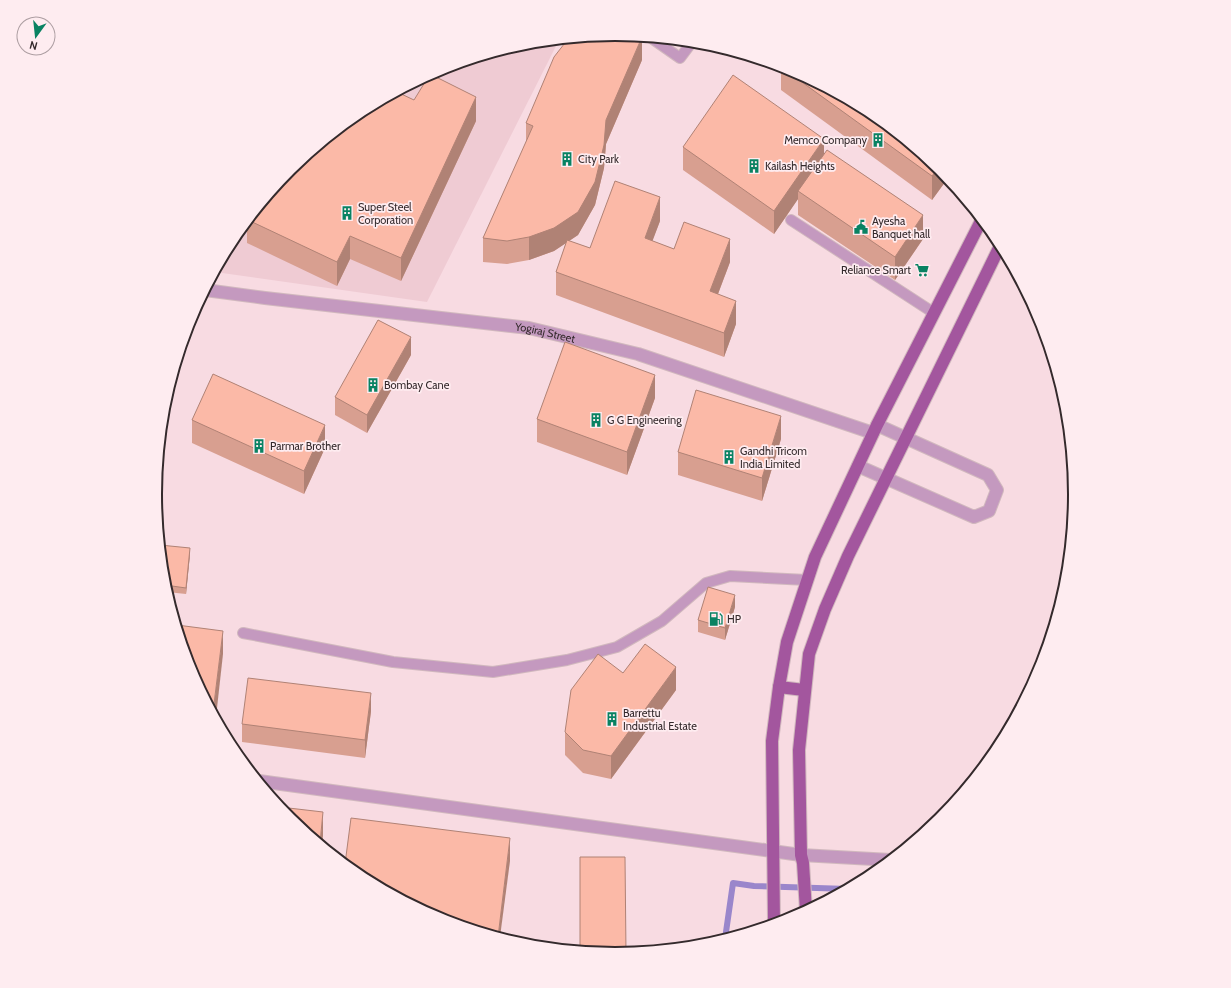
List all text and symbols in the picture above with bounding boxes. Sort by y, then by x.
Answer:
north arrow [16,16,56,56]
text: N [28,38,39,53]
building icon: Memco Company [870,132,886,148]
place label: Memco Company [784,133,867,147]
building icon: City Park [559,151,575,167]
place label: City Park [578,152,619,166]
building icon: Kailash Heights [746,158,762,174]
place label: Kailash Heights [765,159,835,173]
place label: Super Steel Corporation [358,200,413,227]
building icon: Super Steel Corporation [339,205,355,221]
place label: Ayesha Banquet hall [872,214,931,241]
public building icon: Ayesha Banquet hall [853,219,869,235]
supermarket icon: Reliance Smart [914,262,930,278]
place label: Reliance Smart [841,263,911,277]
street label: Yogiraj Street [513,319,577,346]
building icon: Bombay Cane [365,377,381,393]
place label: Bombay Cane [384,378,450,392]
building icon: G G Engineering [588,412,604,428]
place label: G G Engineering [607,413,682,427]
building icon: Parmar Brother [251,438,267,454]
place label: Parmar Brother [270,439,341,453]
place label: Gandhi Tricom India Limited [740,444,807,471]
building icon: Gandhi Tricom India Limited [721,449,737,465]
fuel station icon: HP [708,611,724,627]
place label: HP [727,612,742,626]
place label: Barrettu Industrial Estate [623,706,697,733]
building icon: Barrettu Industrial Estate [604,711,620,727]

